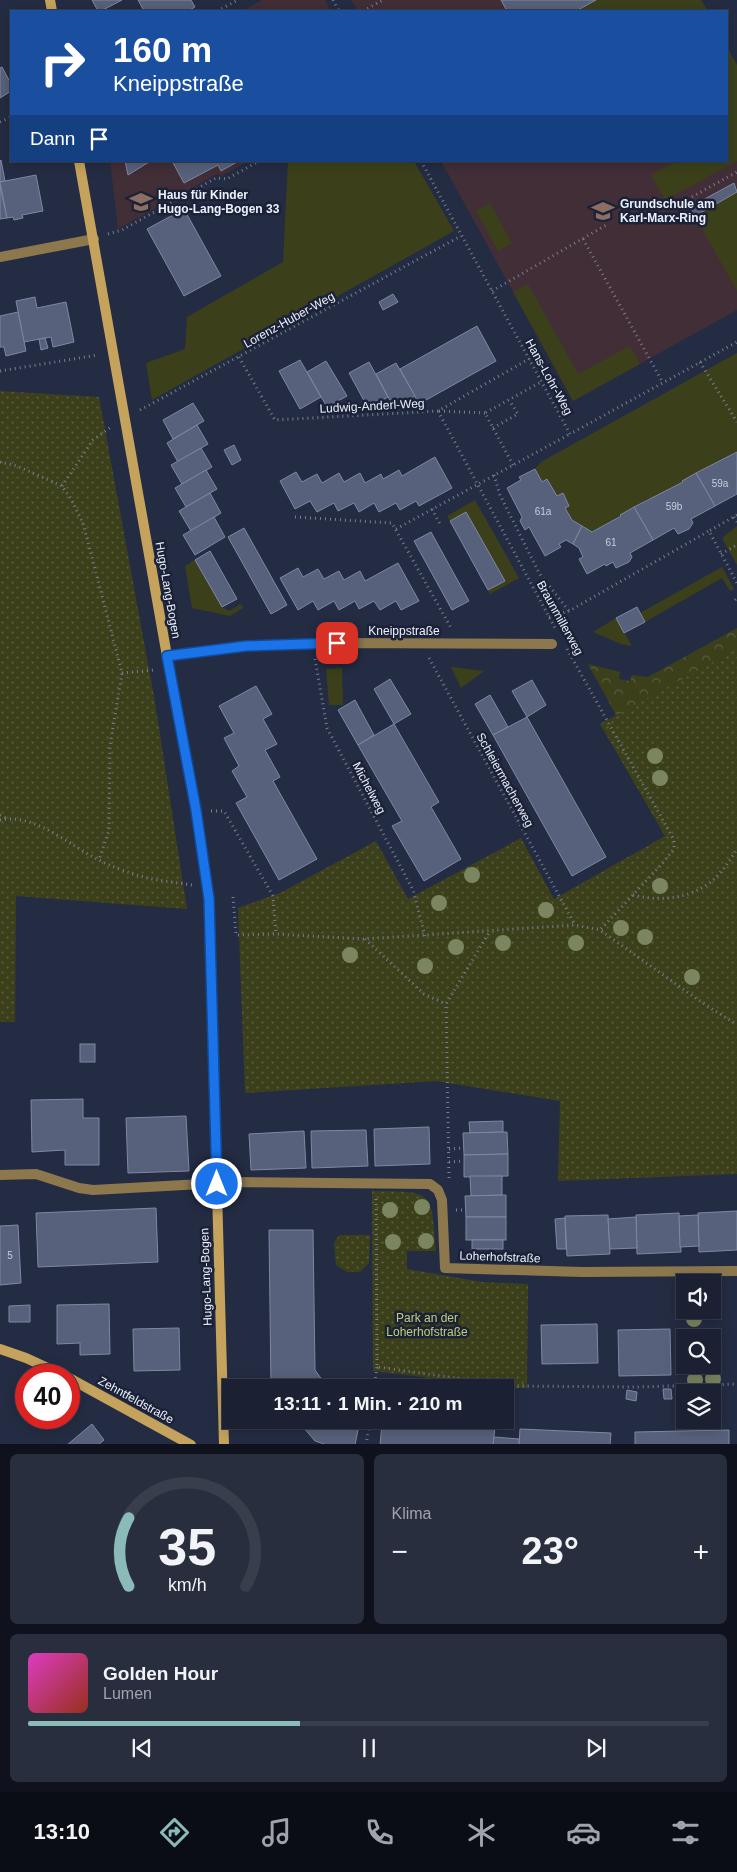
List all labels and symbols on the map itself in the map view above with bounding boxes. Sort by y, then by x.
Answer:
place label: Haus für Kinder Hugo-Lang-Bogen 33 [158,188,280,216]
school or university icon: Haus für Kinder Hugo-Lang-Bogen 33 [128,189,154,215]
place label: Grundschule am Karl-Marx-Ring [620,197,715,225]
school or university icon: Grundschule am Karl-Marx-Ring [590,198,616,224]
street label: Lorenz-Huber-Weg [241,289,337,351]
street label: Hans-Lohr-Weg [522,337,576,417]
street label: Ludwig-Anderl-Weg [319,396,425,416]
house number: 59a [712,478,729,489]
house number: 59b [666,501,683,512]
house number: 61a [535,506,552,517]
house number: 61 [605,537,617,548]
street label: Hugo-Lang-Bogen [153,540,183,640]
street label: Braunmillerweg [534,578,586,658]
pin [316,622,358,664]
street label: Kneippstraße [368,624,440,638]
street label: Schleiermacherweg [473,731,537,829]
street label: Michelweg [350,760,388,816]
position arrow [190,1157,242,1209]
street label: Hugo-Lang-Bogen [197,1228,215,1326]
street label: Loherhofstraße [459,1249,541,1265]
house number: 5 [7,1250,13,1261]
park label: Park an der Loherhofstraße [386,1311,468,1339]
speed limit sign: 40 [15,1364,80,1429]
street label: Zehntfeldstraße [96,1374,176,1427]

